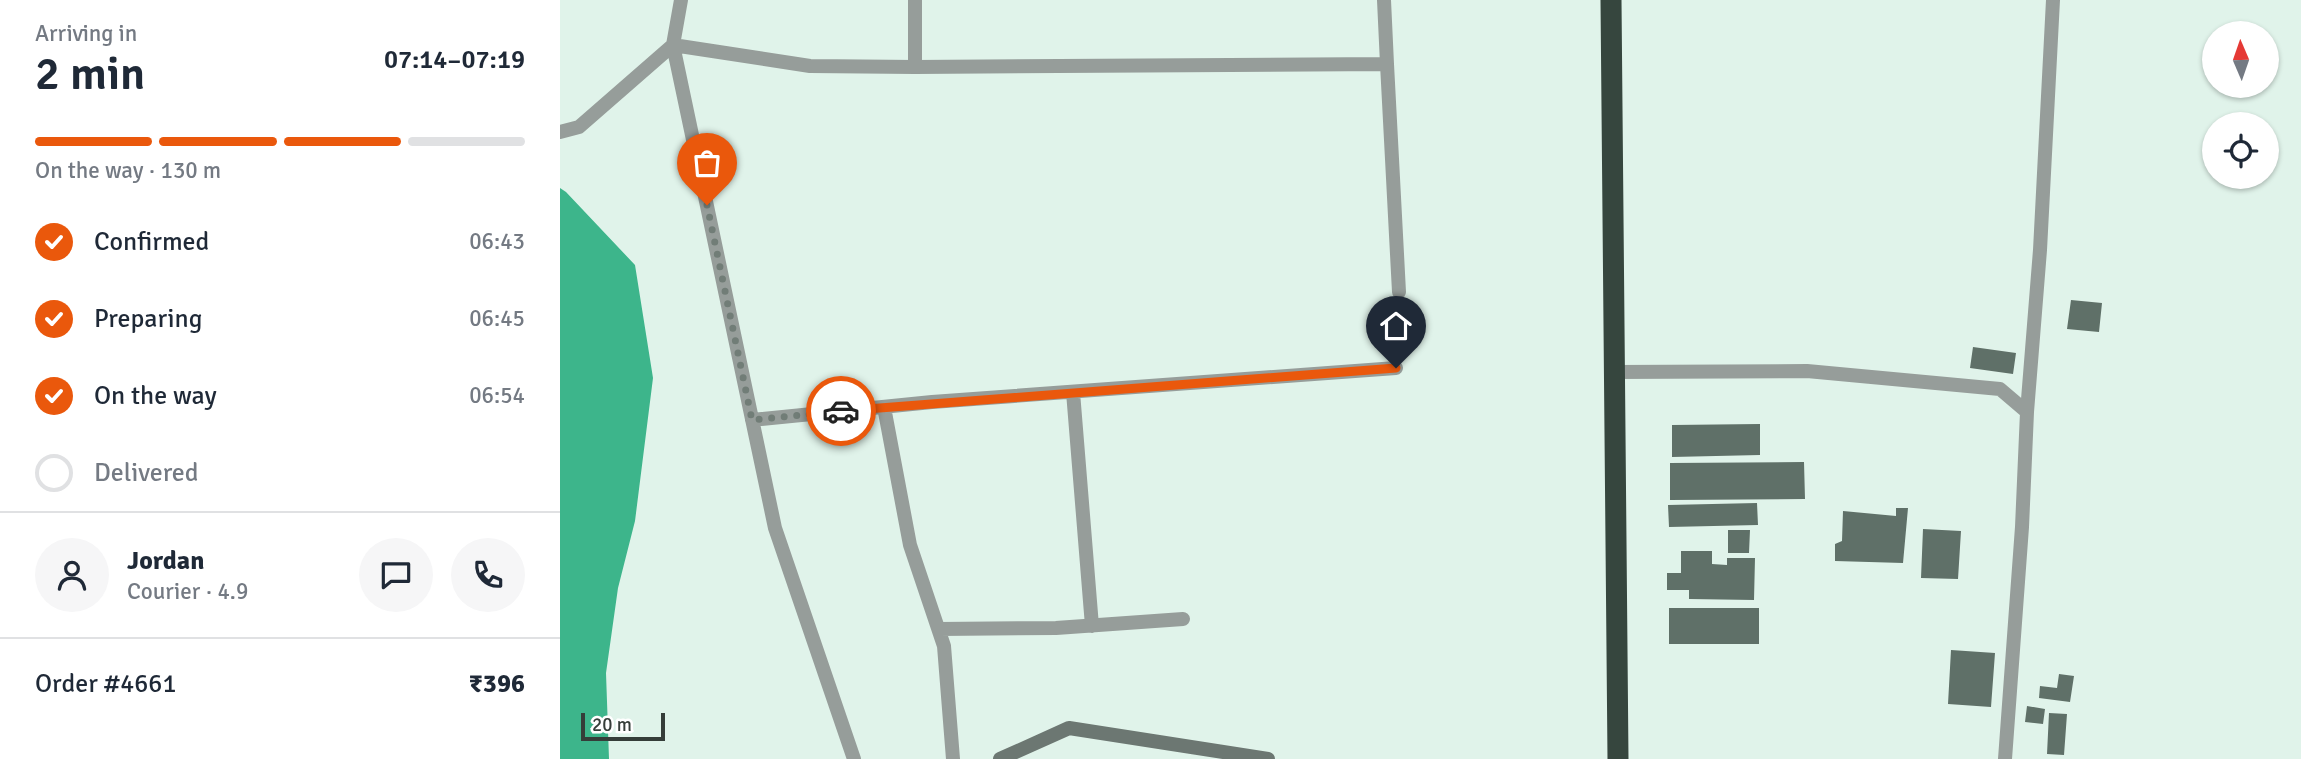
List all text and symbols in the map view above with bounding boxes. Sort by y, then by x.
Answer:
text: Arriving in [35,19,137,48]
north arrow [2202,21,2278,98]
map controls [2202,21,2279,189]
text: 07:14–07:19 [384,44,525,76]
text: 2 min [35,46,145,102]
button: locate [2202,112,2279,189]
pin [677,133,737,205]
icon: bag [688,144,726,182]
text: On the way · 130 m [35,156,221,185]
icon: check [35,223,73,261]
text: Confirmed [94,226,209,258]
text: 06:43 [469,227,525,256]
pin [1366,296,1426,368]
icon: check [35,300,73,338]
text: Preparing [94,303,202,335]
text: 06:45 [469,304,525,333]
icon: home [1377,307,1415,345]
courier [806,376,876,446]
icon: check [35,377,73,415]
text: On the way [94,380,217,412]
text: 06:54 [469,381,525,410]
icon: car [822,392,860,430]
text: Delivered [94,457,199,489]
button: person [35,538,109,612]
button: chat [359,538,433,612]
button: phone [451,538,525,612]
text: Jordan [127,545,204,577]
text: Courier · 4.9 [127,577,248,606]
text: Order #4661 [35,668,176,700]
text: ₹396 [469,668,525,700]
scale bar [581,710,665,742]
text: 20 m [592,713,632,737]

